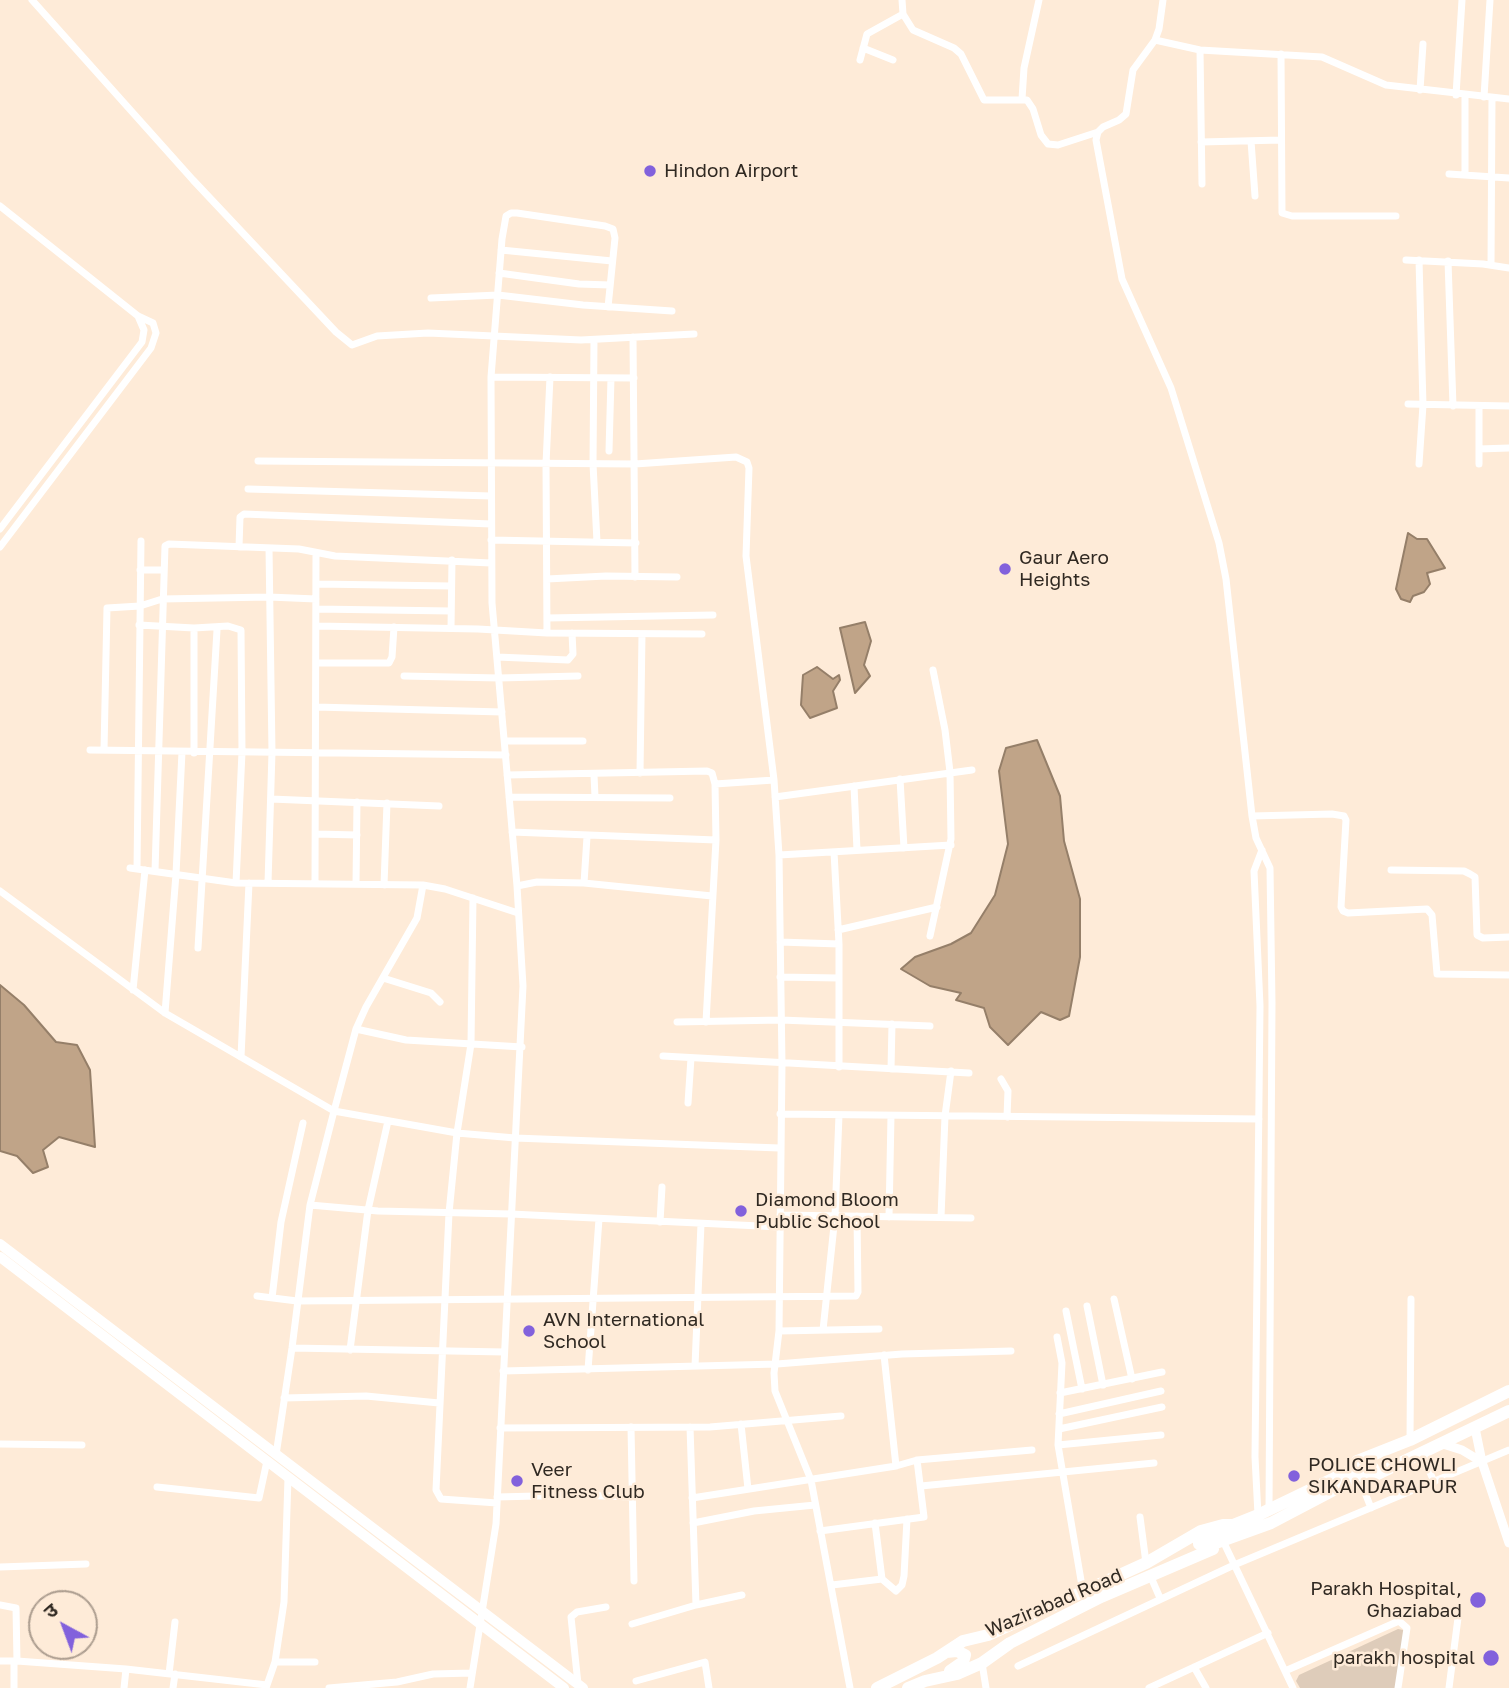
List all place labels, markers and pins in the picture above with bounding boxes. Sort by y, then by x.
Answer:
place label: Hindon Airport [664,160,798,182]
marker: Hindon Airport [642,163,658,179]
place label: Gaur Aero Heights [1019,547,1109,591]
marker: Gaur Aero Heights [997,561,1013,577]
place label: Diamond Bloom Public School [755,1189,899,1233]
marker: Diamond Bloom Public School [733,1203,749,1219]
place label: AVN International School [543,1309,704,1353]
marker: AVN International School [521,1323,537,1339]
place label: POLICE CHOWLI SIKANDARAPUR [1308,1454,1457,1498]
place label: Veer Fitness Club [531,1459,645,1503]
marker: POLICE CHOWLI SIKANDARAPUR [1286,1468,1302,1484]
marker: Veer Fitness Club [509,1473,525,1489]
place label: Parakh Hospital, Ghaziabad [1310,1578,1462,1622]
marker: Parakh Hospital, Ghaziabad [1468,1590,1488,1610]
place label: parakh hospital [1333,1647,1475,1669]
marker: parakh hospital [1481,1648,1501,1668]

